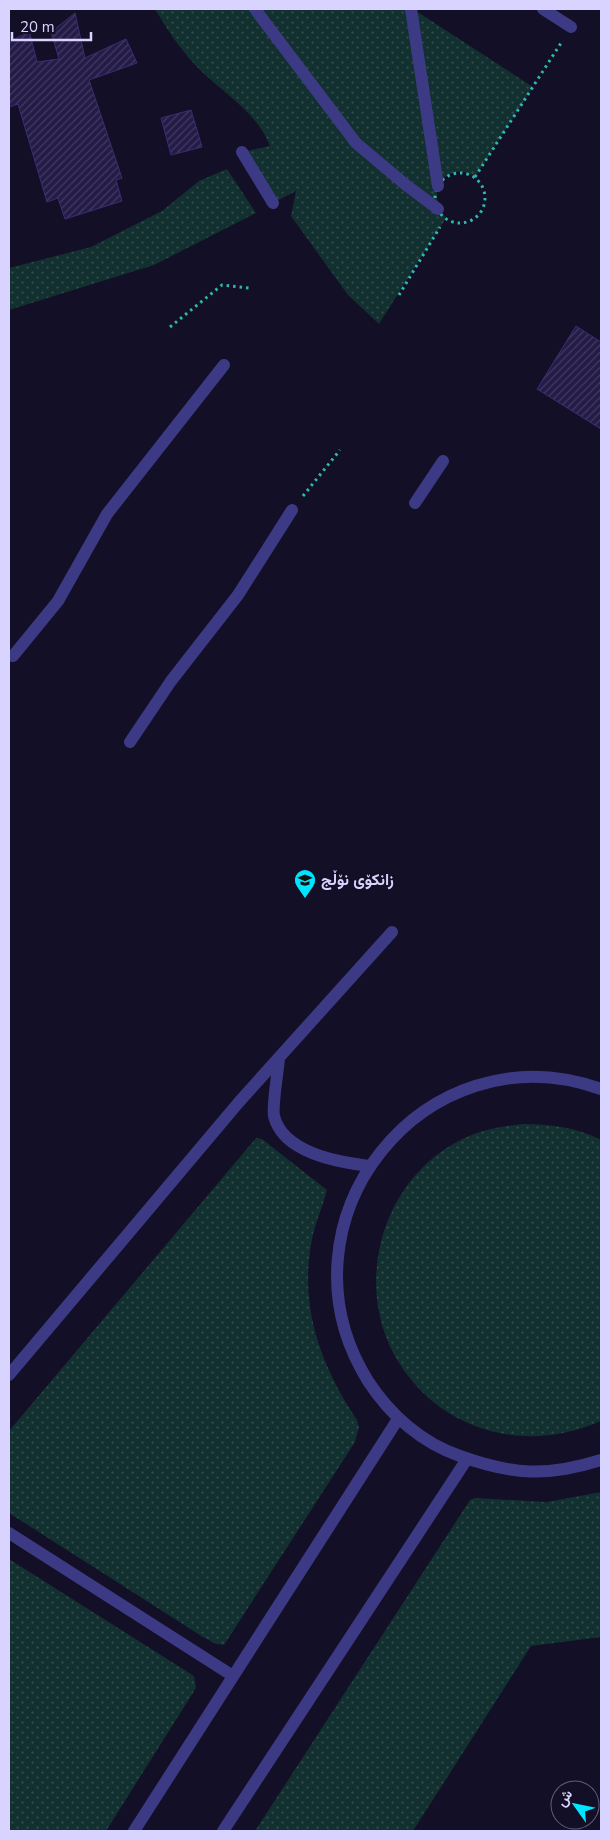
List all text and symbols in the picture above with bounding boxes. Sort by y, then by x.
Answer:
scale bar [12,10,91,42]
text: 20 m [20,17,55,37]
school or university icon: زانکۆی نۆڵج [293,868,317,899]
place label: زانکۆی نۆڵج [321,869,394,891]
north arrow [550,1780,600,1830]
text: ش [552,1786,577,1810]

